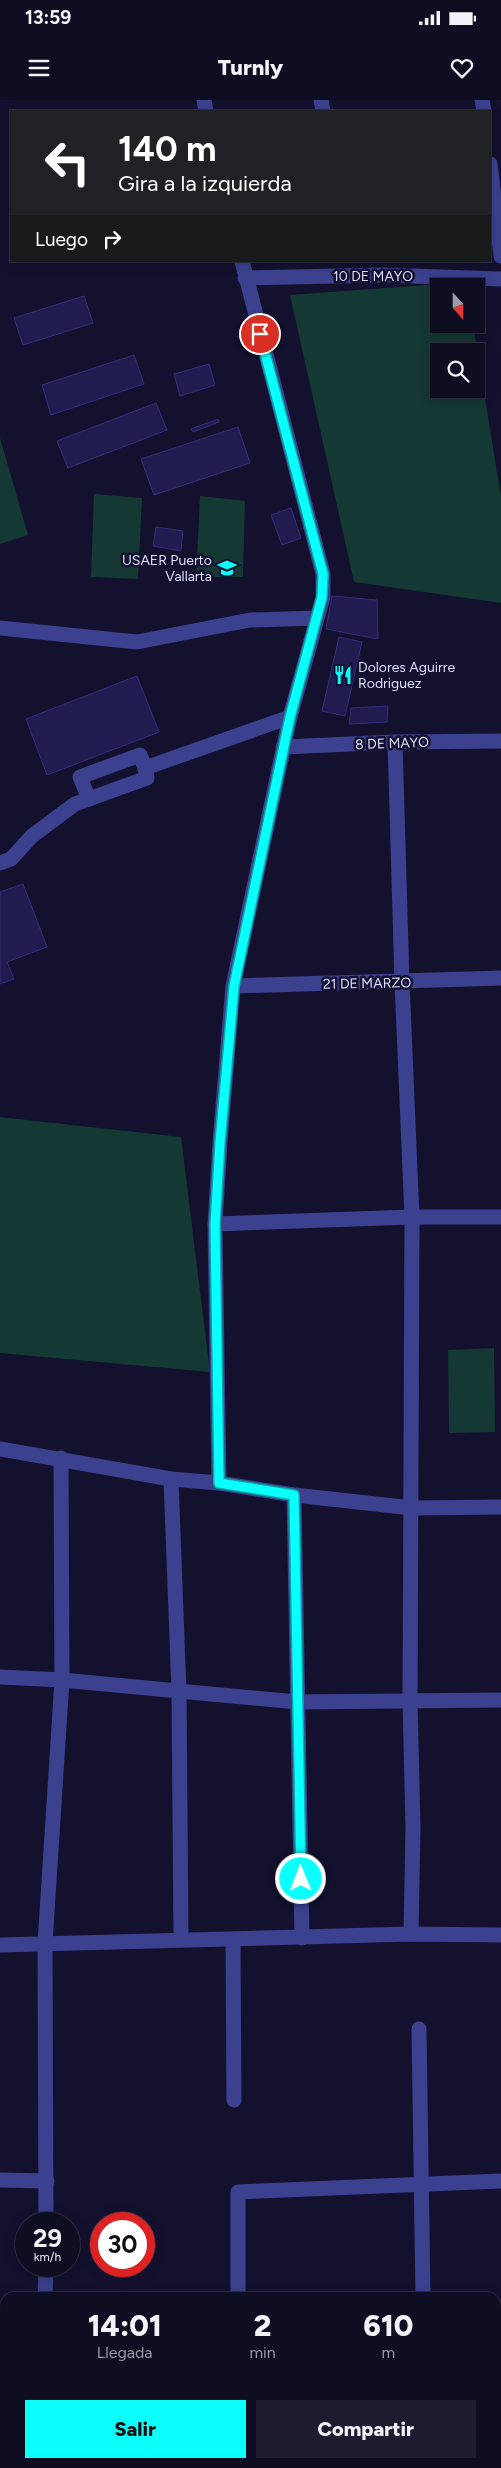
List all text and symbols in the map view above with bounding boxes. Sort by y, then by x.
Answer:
text: 13:59 [25,6,71,29]
icon: menu [25,54,53,82]
text: Turnly [218,54,283,81]
icon: heart [448,54,476,82]
text: 140 m [118,128,216,170]
icon: left [35,130,100,195]
text: Gira a la izquierda [118,170,292,197]
icon: right [98,225,126,253]
text: Luego [35,228,88,251]
street label: 10 DE MAYO [333,268,413,285]
north arrow [430,278,485,332]
map controls [430,278,485,398]
pin [239,313,281,355]
icon: arrive [246,320,274,348]
button: search [430,343,485,398]
place label: USAER Puerto Vallarta [122,552,212,585]
school or university icon: USAER Puerto Vallarta [216,557,238,579]
place label: Dolores Aguirre Rodriguez [358,659,455,692]
restaurant icon: Dolores Aguirre Rodriguez [332,664,354,686]
street label: 8 DE MAYO [355,734,429,753]
street label: 21 DE MARZO [323,974,411,993]
position arrow [274,1852,326,1904]
speed limit sign: 30 [90,2212,155,2277]
text: 29 [33,2223,62,2253]
text: km/h [34,2250,61,2264]
text: 14:01 [88,2307,162,2344]
text: 2 [254,2307,271,2344]
text: 610 [363,2307,413,2344]
text: Llegada [97,2343,153,2362]
text: min [249,2343,276,2362]
text: m [381,2343,395,2362]
button: Salir [25,2400,246,2458]
button: Compartir [256,2400,476,2458]

